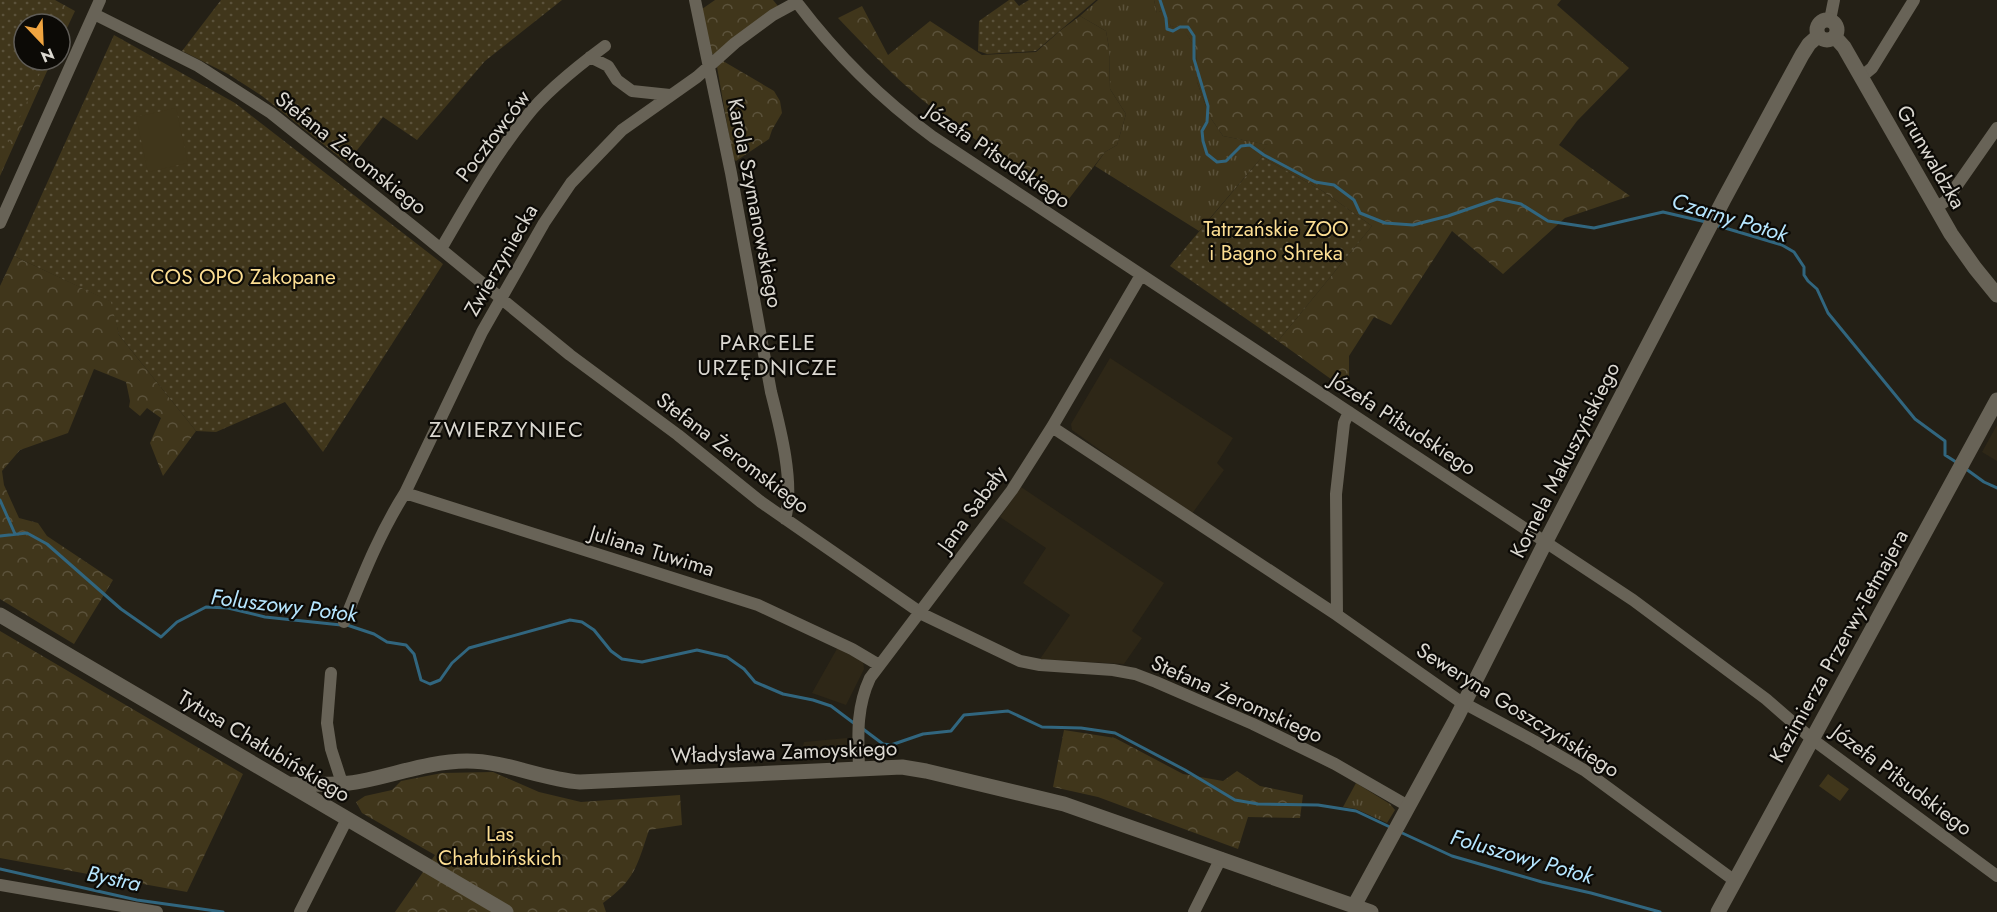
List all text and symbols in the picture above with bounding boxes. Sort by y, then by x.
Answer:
north arrow [12,12,72,72]
text: N [37,42,58,68]
street label: Pocztowców [449,83,538,188]
street label: Stefana Żeromskiego [269,84,433,222]
street label: Józefa Piłsudskiego [917,95,1077,216]
street label: Karola Szymanowskiego [720,96,790,310]
street label: Grunwaldzka [1889,99,1973,215]
water label: Czarny Potok [1668,184,1794,250]
street label: Zwierzyniecka [457,199,545,321]
park label: Tatrzańskie ZOO i Bagno Shreka [1203,214,1349,268]
park label: COS OPO Zakopane [150,262,336,292]
district label: PARCELE URZĘDNICZE [697,326,839,383]
street label: Kornela Makuszyńskiego [1503,357,1627,563]
street label: Józefa Piłsudskiego [1321,364,1482,483]
street label: Stefana Żeromskiego [650,385,816,521]
district label: ZWIERZYNIEC [429,413,585,445]
street label: Jana Sabały [929,459,1014,561]
street label: Juliana Tuwima [583,517,718,584]
street label: Kazimierza Przerwy-Tetmajera [1762,524,1916,768]
water label: Foluszowy Potok [209,580,361,630]
street label: Seweryna Goszczyńskiego [1411,635,1625,785]
street label: Stefana Żeromskiego [1146,648,1328,750]
street label: Tytusa Chałubińskiego [172,683,356,809]
street label: Józefa Piłsudskiego [1823,715,1979,843]
street label: Władysława Zamoyskiego [670,733,898,771]
park label: Las Chałubińskich [438,819,562,873]
water label: Foluszowy Potok [1447,820,1599,892]
water label: Bystra [84,857,144,899]

